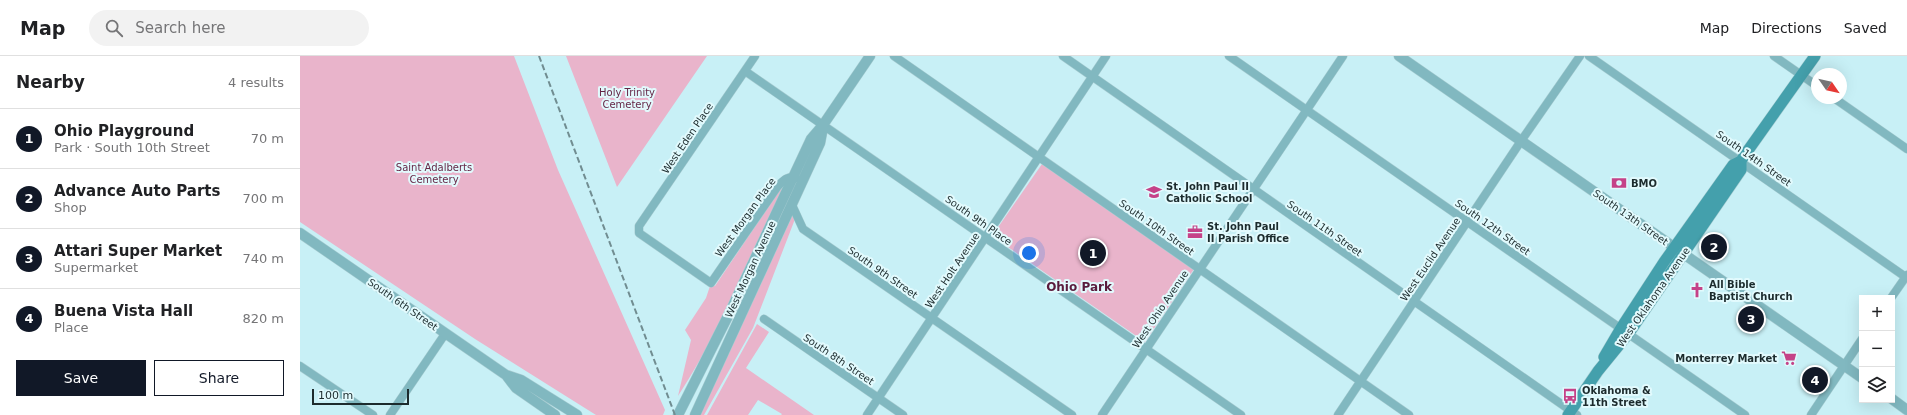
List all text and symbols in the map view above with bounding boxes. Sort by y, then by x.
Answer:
search box [89,10,369,46]
text: Map [20,17,65,39]
icon: search [103,17,125,39]
text: Search here [135,19,225,37]
text: Map [1700,20,1729,36]
text: Directions [1751,20,1822,36]
text: Saved [1844,20,1887,36]
north arrow [1811,68,1847,104]
text: Nearby [16,72,85,92]
text: 4 results [228,75,284,90]
park label: Holy Trinity Cemetery [599,87,655,110]
street label: West Eden Place [660,101,715,176]
text: Ohio Playground [54,122,194,140]
street label: South 14th Street [1714,128,1793,188]
text: 1 [24,131,34,146]
text: 70 m [251,131,284,146]
text: Park · South 10th Street [54,140,210,155]
park label: Saint Adalberts Cemetery [396,162,472,185]
bank icon: BMO [1610,174,1628,192]
street label: West Morgan Place [713,176,778,259]
place label: BMO [1631,178,1657,189]
place label: St. John Paul II Catholic School [1166,181,1253,204]
text: Advance Auto Parts [54,182,220,200]
school or university icon: St. John Paul II Catholic School [1145,183,1163,201]
street label: South 13th Street [1591,187,1670,247]
text: 2 [24,191,34,206]
text: 700 m [242,191,284,206]
street label: South 9th Place [943,193,1014,247]
street label: South 10th Street [1117,197,1196,257]
street label: South 12th Street [1453,197,1532,257]
street label: South 11th Street [1285,198,1364,258]
text: Shop [54,200,87,215]
street label: West Euclid Avenue [1398,216,1462,303]
street label: West Morgan Avenue [723,219,778,319]
place label: St. John Paul II Parish Office [1207,221,1289,244]
office icon: St. John Paul II Parish Office [1186,223,1204,241]
street label: West Holt Avenue [923,231,982,310]
pin: 2 [1701,232,1727,262]
pin: 1 [1080,238,1106,268]
text: Attari Super Market [54,242,222,260]
your location [1019,243,1039,263]
street label: South 9th Street [846,244,920,301]
street label: West Oklahoma Avenue [1615,245,1692,349]
text: 3 [24,251,34,266]
text: 740 m [242,251,284,266]
text: Supermarket [54,260,138,275]
street label: West Ohio Avenue [1130,268,1190,350]
street label: South 6th Street [366,276,440,333]
place label: All Bible Baptist Church [1709,279,1793,302]
district label: Ohio Park [1046,280,1113,294]
church icon: All Bible Baptist Church [1688,281,1706,299]
map controls [1859,295,1895,403]
button: + [1859,295,1895,331]
text: Buena Vista Hall [54,302,193,320]
pin: 3 [1738,304,1764,334]
text: 4 [24,311,34,326]
text: 820 m [242,311,284,326]
text: Place [54,320,89,335]
button: − [1859,331,1895,367]
street label: South 8th Street [801,332,876,387]
supermarket icon: Monterrey Market [1780,349,1798,367]
place label: Monterrey Market [1675,353,1777,364]
button: Save [16,360,146,396]
button: Share [154,360,284,396]
pin: 4 [1802,365,1828,395]
button: layers [1859,367,1895,403]
place label: Oklahoma & 11th Street [1582,385,1651,408]
scale bar [312,387,409,406]
bus stop icon: Oklahoma & 11th Street [1561,387,1579,405]
text: 100 m [318,389,353,402]

